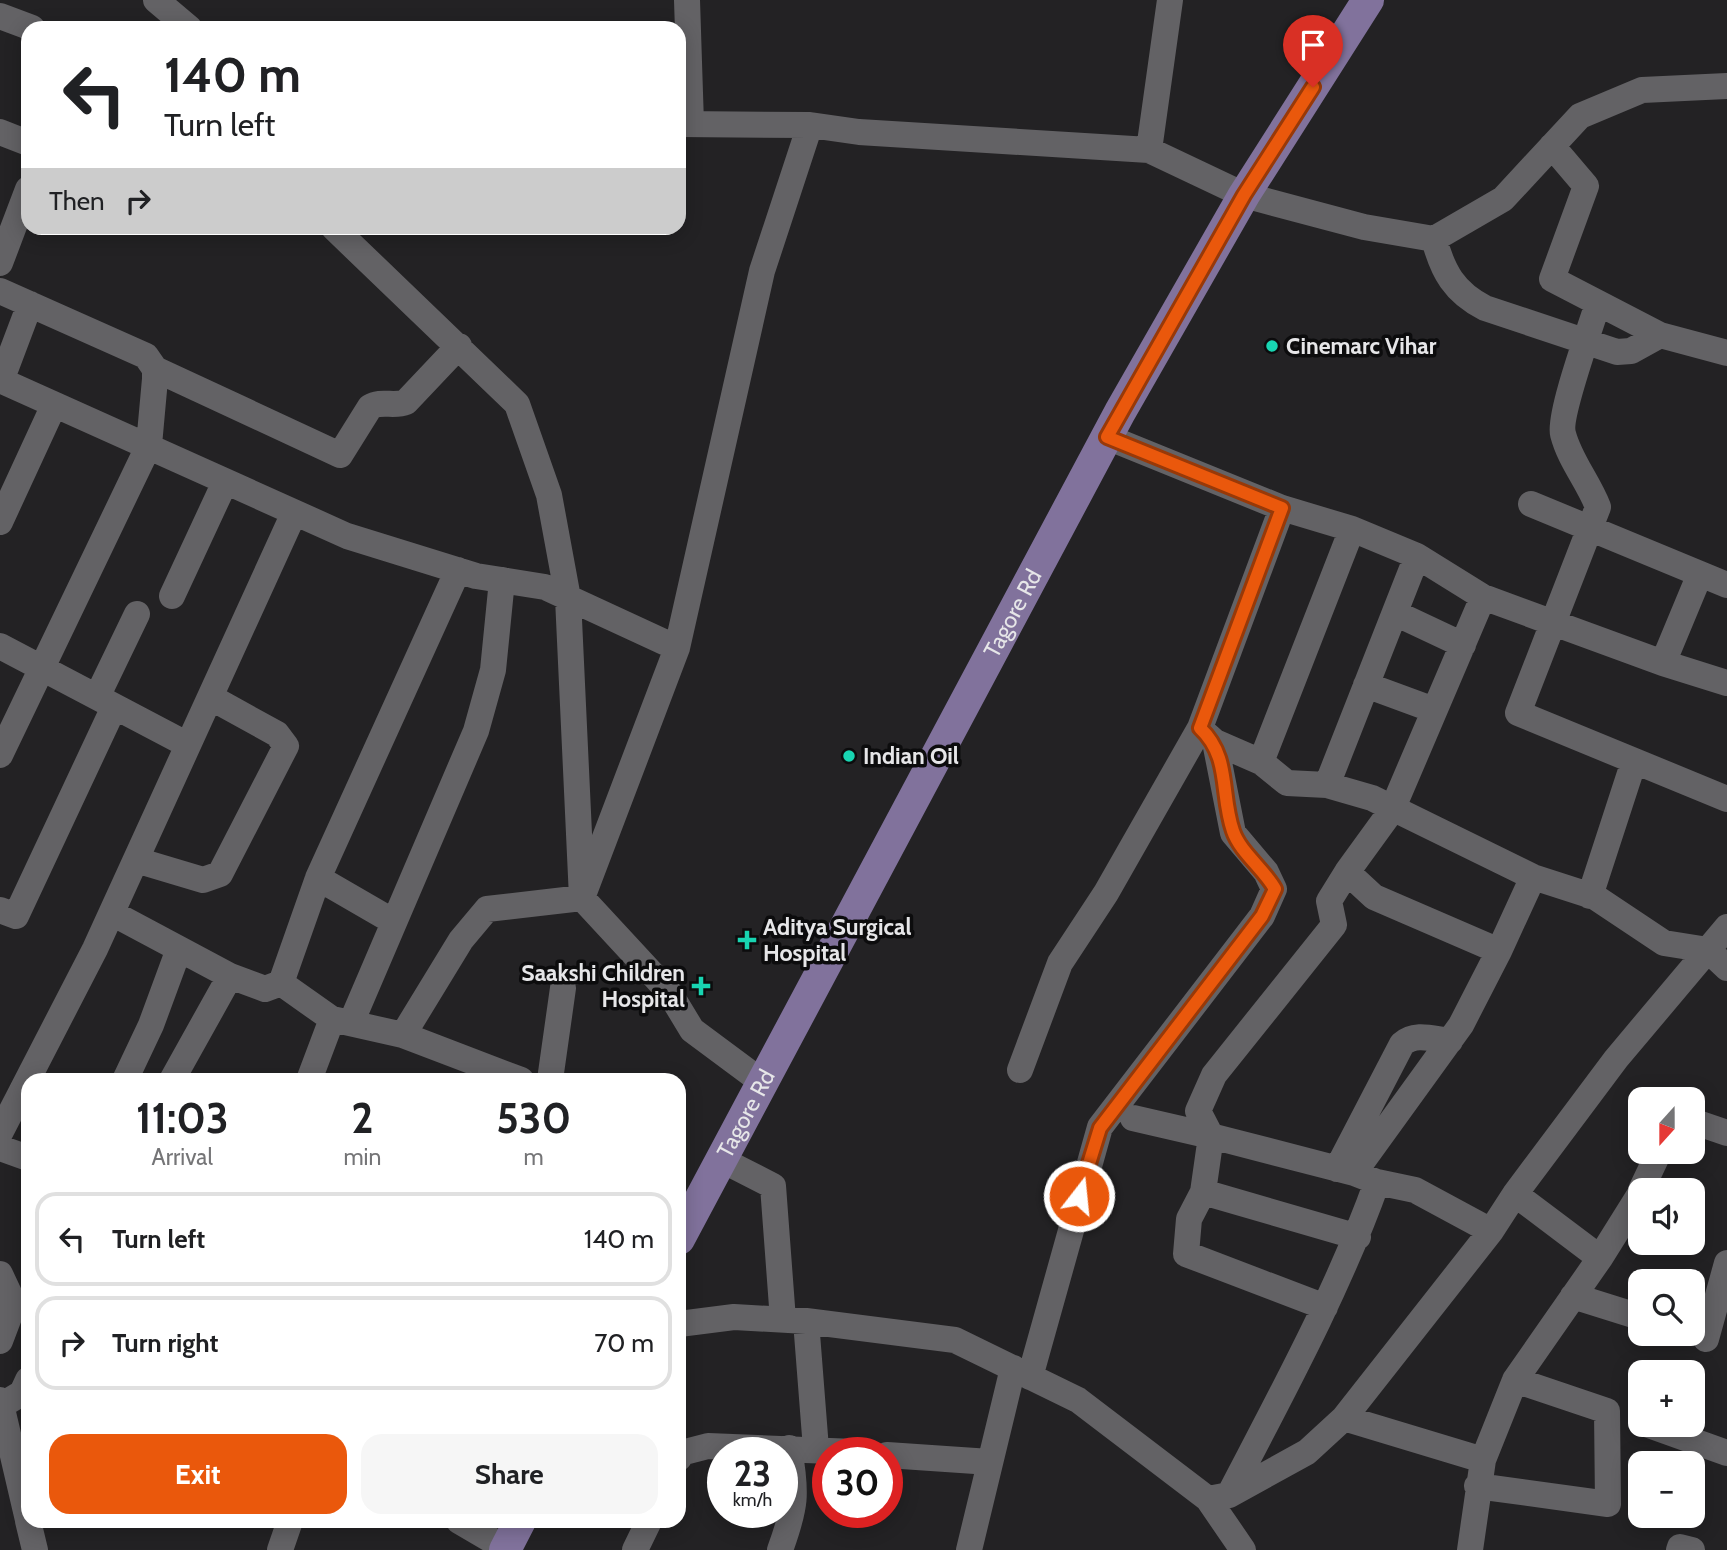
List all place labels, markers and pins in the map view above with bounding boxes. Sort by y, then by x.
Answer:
pin [1283,15,1343,87]
place label: Cinemarc Vihar [1286,332,1437,360]
marker: Cinemarc Vihar [1264,338,1280,354]
place label: Indian Oil [863,742,959,770]
marker: Indian Oil [841,748,857,764]
place label: Aditya Surgical Hospital [763,913,911,967]
marker: Aditya Surgical Hospital [737,930,757,950]
place label: Saakshi Children Hospital [521,959,685,1013]
marker: Saakshi Children Hospital [691,976,711,996]

